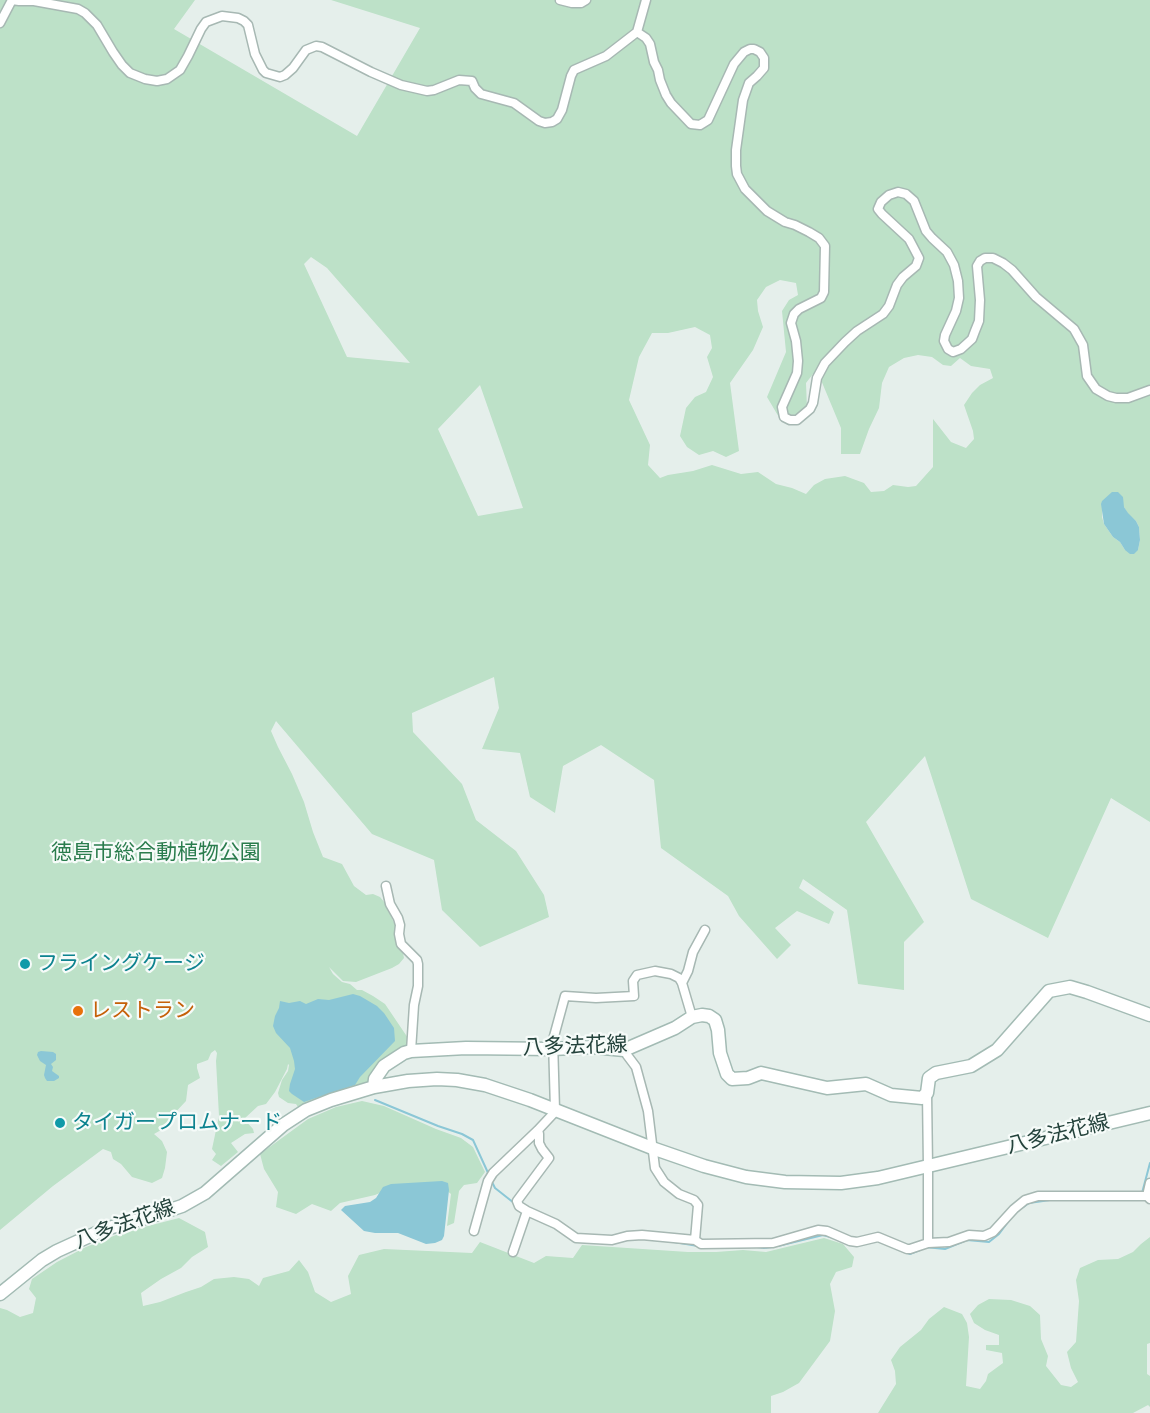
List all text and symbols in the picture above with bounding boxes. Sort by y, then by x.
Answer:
park label: 徳島市総合動植物公園 [51,840,261,866]
place label: フライングケージ [37,951,205,977]
marker: フライングケージ [18,957,32,971]
place label: レストラン [90,998,195,1024]
marker: レストラン [71,1004,85,1018]
street label: 八多法花線 [522,1033,628,1061]
place label: タイガープロムナード [72,1110,282,1136]
street label: 八多法花線 [1004,1110,1112,1160]
marker: タイガープロムナード [53,1116,67,1130]
street label: 八多法花線 [71,1195,179,1255]

